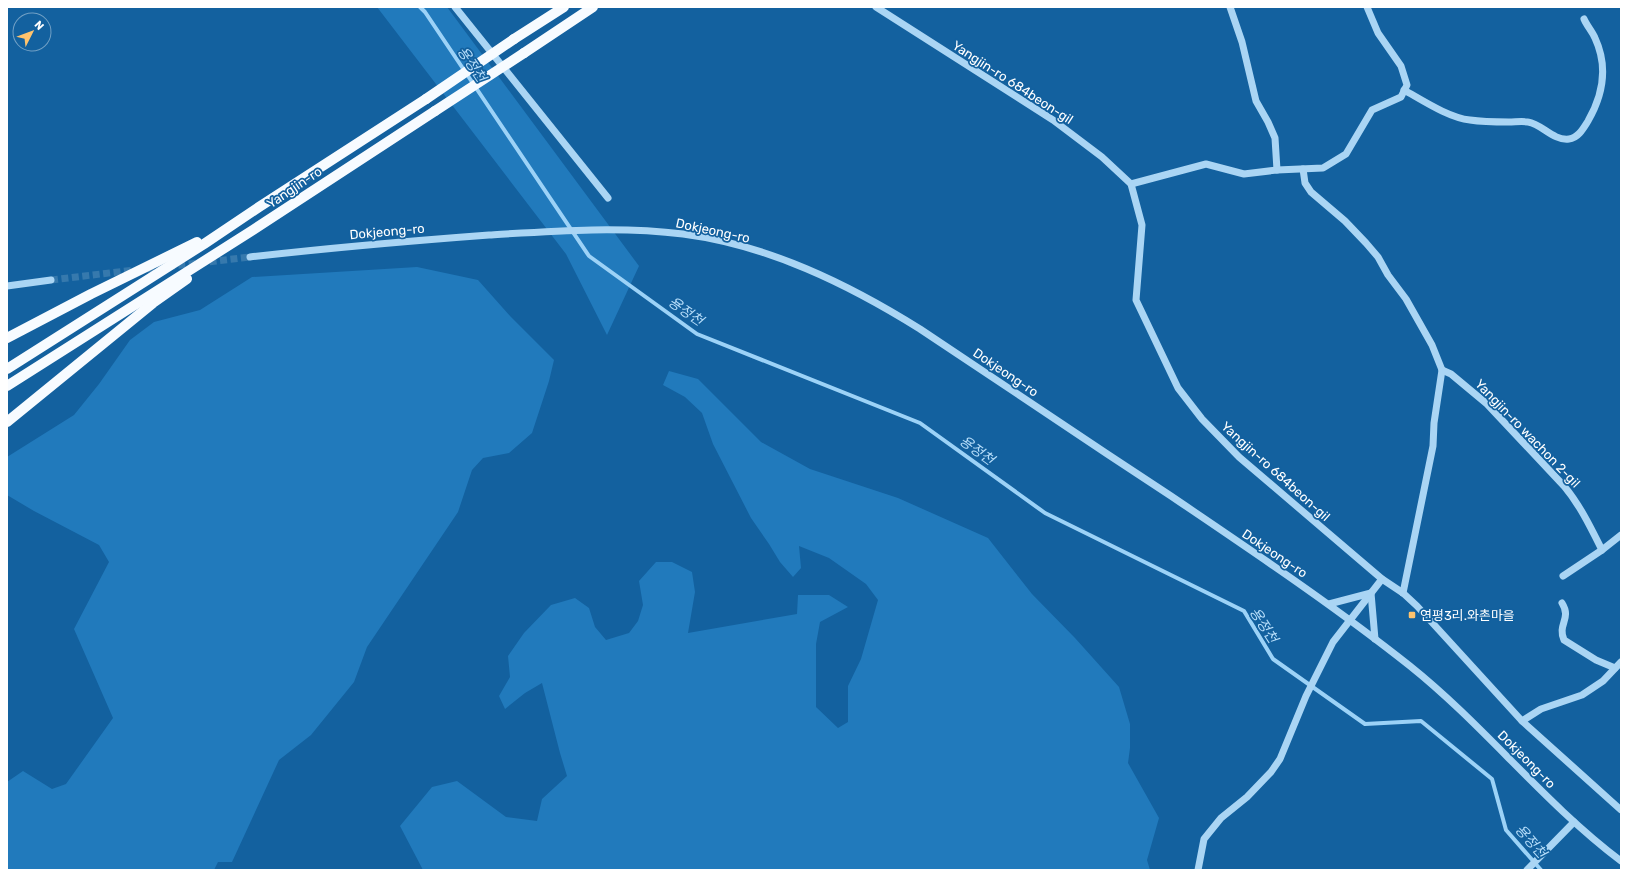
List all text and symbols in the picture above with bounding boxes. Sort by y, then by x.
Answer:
north arrow [12,12,52,52]
text: N [32,18,47,33]
street label: Yangjin-ro 684beon-gil [949,38,1076,128]
water label: 용정천 [454,44,490,86]
street label: Yangjin-ro [264,164,325,212]
street label: Dokjeong-ro [674,215,751,247]
street label: Dokjeong-ro [349,221,425,243]
water label: 용정천 [665,293,707,330]
street label: Dokjeong-ro [970,345,1041,401]
street label: Yangjin-ro wachon 2-gil [1471,376,1583,491]
street label: Yangjin-ro 684beon-gil [1218,419,1333,525]
water label: 용정천 [956,432,998,469]
street label: Dokjeong-ro [1239,526,1310,582]
water label: 용정천 [1246,604,1282,647]
place label: 연평3리.와촌마을 [1420,608,1515,623]
marker: 연평3리.와촌마을 [1407,610,1417,620]
street label: Dokjeong-ro [1494,727,1559,792]
water label: 용정천 [1512,821,1550,862]

